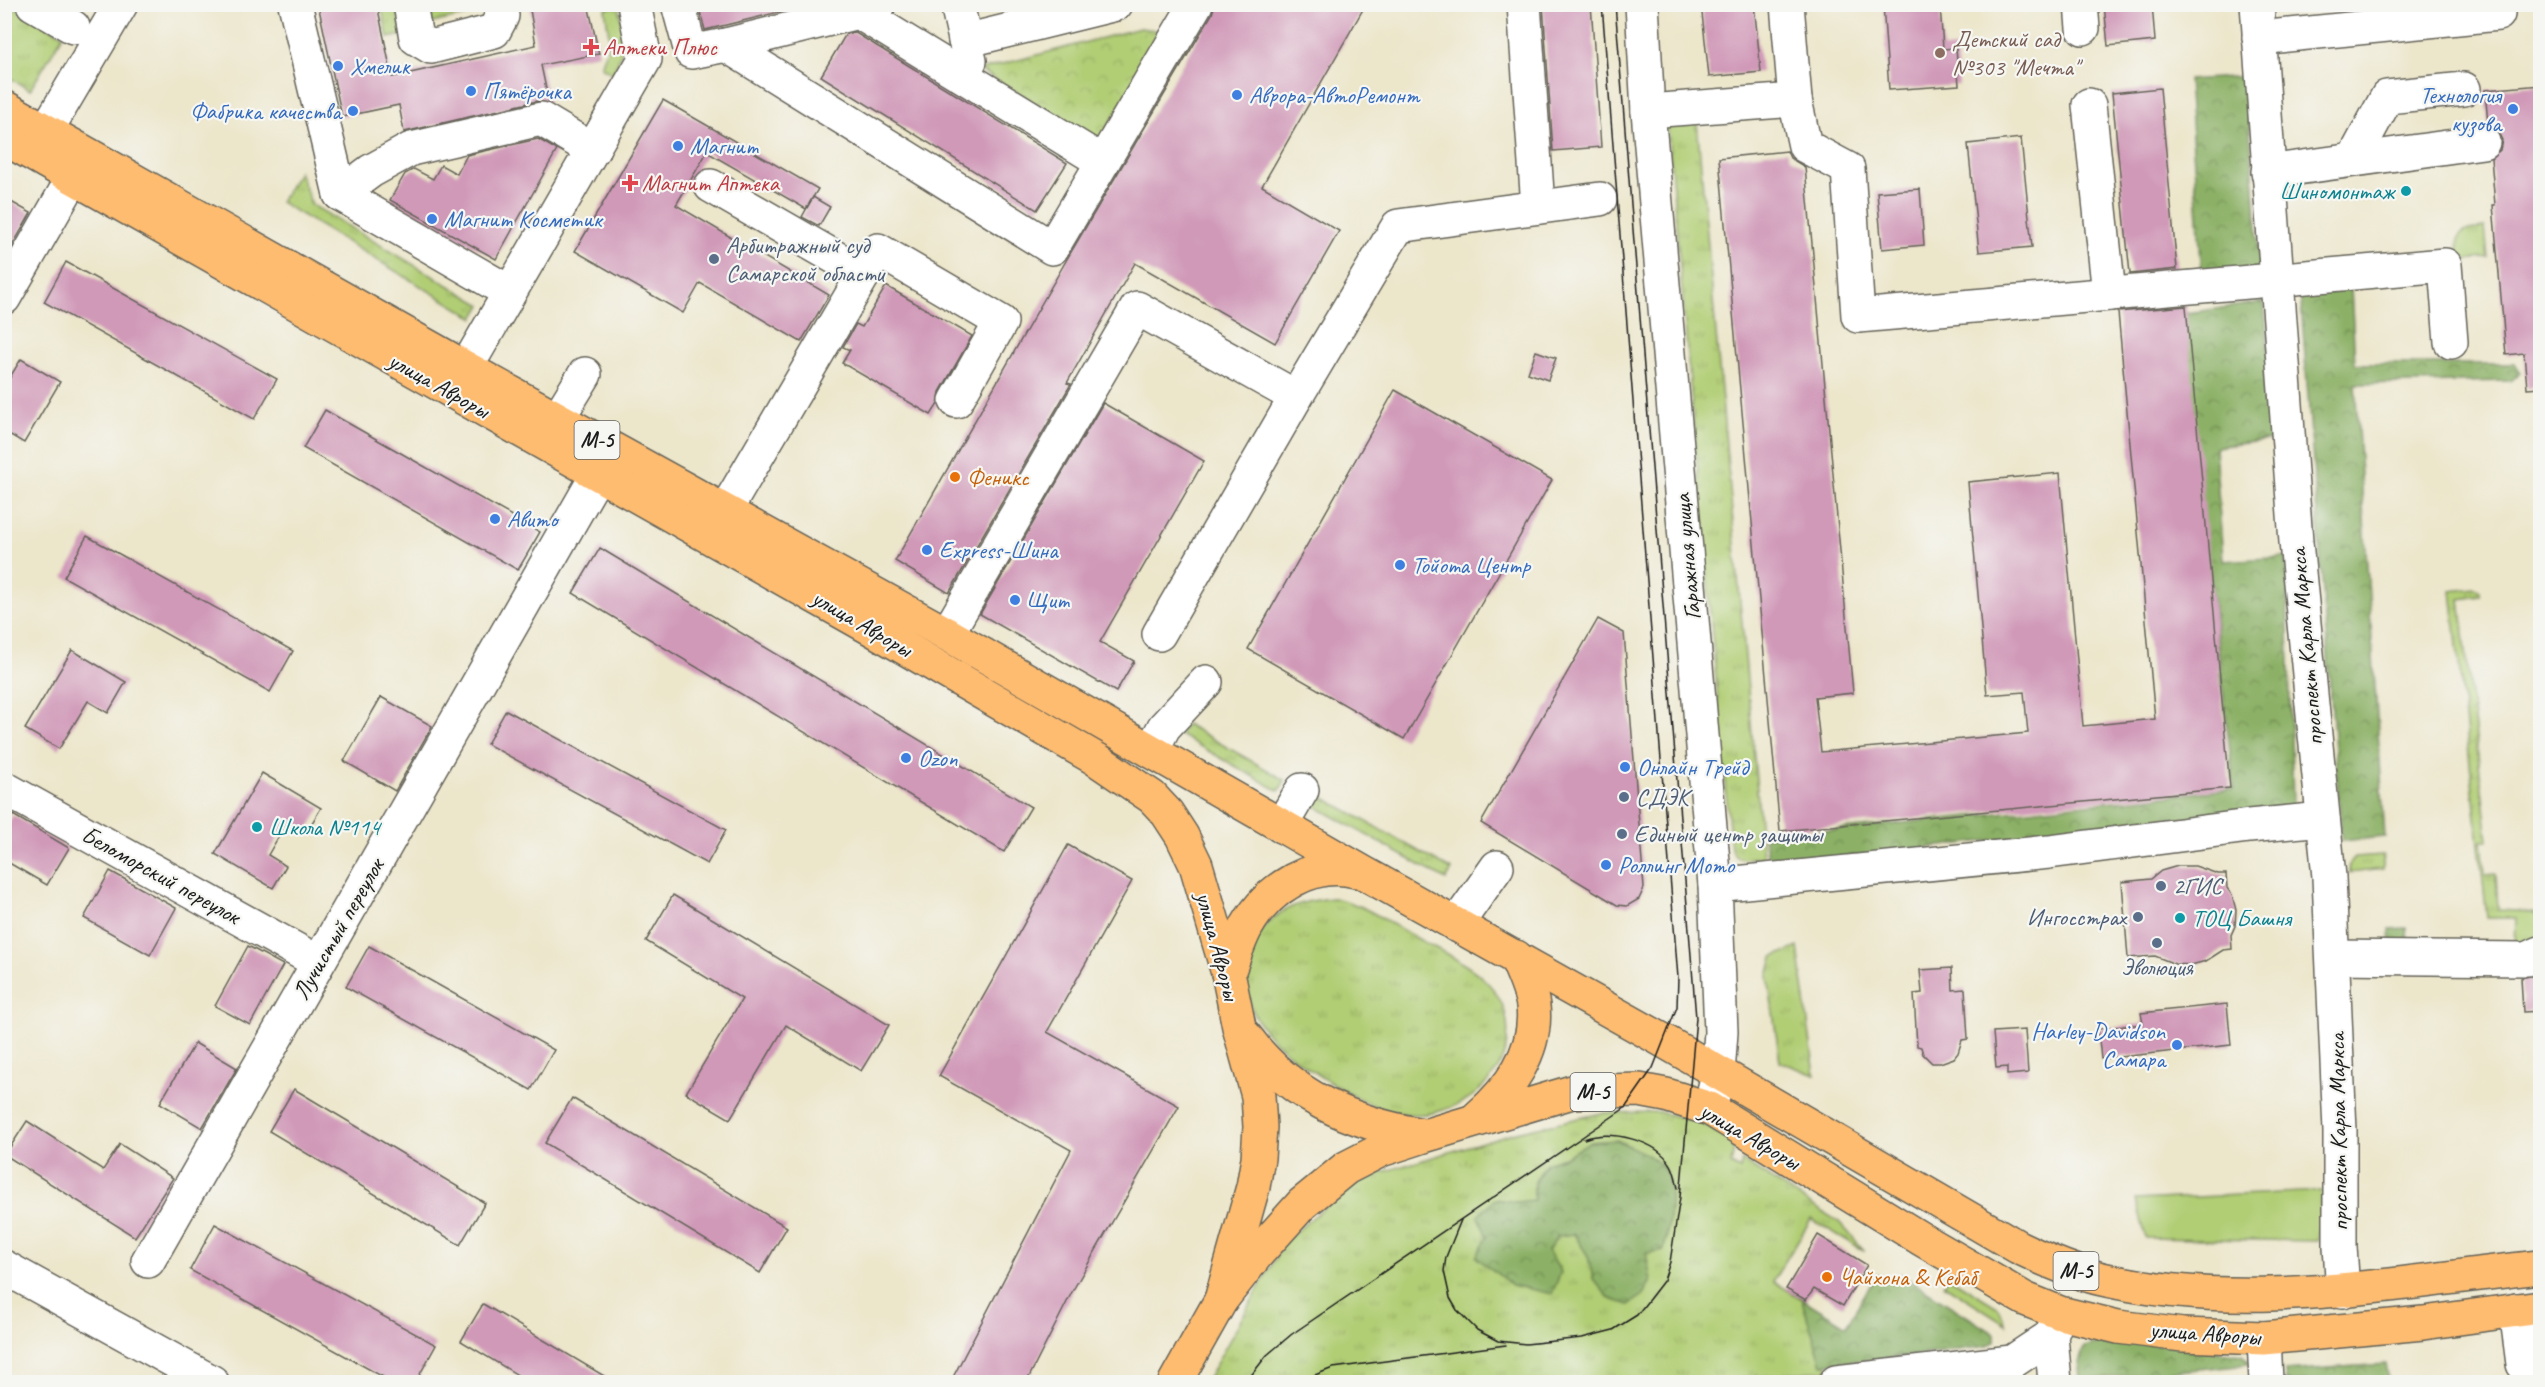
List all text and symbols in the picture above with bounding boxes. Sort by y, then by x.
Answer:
place label: Детский сад №303 "Мечта" [1952,24,2084,82]
place label: Аптеки Плюс [603,32,718,62]
marker: Аптеки Плюс [584,40,598,54]
marker: Детский сад №303 "Мечта" [1933,46,1947,60]
place label: Хмелик [350,51,412,81]
marker: Хмелик [331,59,345,73]
place label: Пятёрочка [483,76,572,106]
place label: Аврора-АвтоРемонт [1249,80,1421,110]
place label: Технология кузова [2420,80,2503,138]
marker: Пятёрочка [464,84,478,98]
marker: Аврора-АвтоРемонт [1230,88,1244,102]
place label: Фабрика качества [190,96,343,126]
marker: Технология кузова [2506,102,2520,116]
marker: Фабрика качества [346,104,360,118]
place label: Магнит [690,131,759,161]
marker: Магнит [671,139,685,153]
place label: Магнит Аптека [642,168,780,198]
marker: Магнит Аптека [623,176,637,190]
place label: Шиномонтаж [2279,176,2397,206]
marker: Шиномонтаж [2399,184,2413,198]
place label: Магнит Косметик [444,204,604,234]
marker: Магнит Косметик [425,212,439,226]
place label: Арбитражный суд Самарской области [726,230,886,288]
marker: Арбитражный суд Самарской области [707,252,721,266]
street label: улица Авроры [382,344,497,426]
road number: М-5 [574,421,620,459]
place label: Феникс [967,462,1030,492]
marker: Феникс [948,470,962,484]
street label: Гаражная улица [1666,491,1707,621]
place label: Авито [507,504,560,534]
marker: Авито [488,512,502,526]
place label: Express-Шина [939,535,1059,565]
marker: Express-Шина [920,543,934,557]
street label: проспект Карла Маркса [2282,545,2330,747]
place label: Тойота Центр [1412,550,1531,580]
marker: Тойота Центр [1393,558,1407,572]
street label: улица Авроры [805,581,919,665]
place label: Щит [1027,585,1070,615]
marker: Щит [1008,593,1022,607]
place label: Ozon [918,743,958,773]
marker: Ozon [899,751,913,765]
place label: Онлайн Трейд [1637,752,1751,782]
marker: Онлайн Трейд [1618,760,1632,774]
place label: СДЭК [1636,782,1694,812]
marker: СДЭК [1617,790,1631,804]
place label: Школа №114 [269,812,382,842]
street label: Беломорский переулок [77,819,247,932]
place label: Единый центр защиты [1634,819,1825,849]
marker: Школа №114 [250,820,264,834]
marker: Единый центр защиты [1615,827,1629,841]
place label: Роллинг Мото [1618,850,1736,880]
street label: Лучистый переулок [285,851,392,1005]
marker: Роллинг Мото [1599,858,1613,872]
place label: 2ГИС [2173,871,2225,901]
marker: 2ГИС [2154,879,2168,893]
street label: улица Авроры [1189,887,1247,1006]
place label: Ингосстрах [2027,902,2128,932]
place label: ТОЦ Башня [2192,903,2292,933]
marker: Ингосстрах [2131,910,2145,924]
marker: ТОЦ Башня [2173,911,2187,925]
marker: Эволюция [2150,936,2164,950]
place label: Эволюция [2121,952,2194,982]
place label: Harley-Davidson Самара [2031,1016,2167,1074]
street label: проспект Карла Маркса [2321,1031,2355,1231]
marker: Harley-Davidson Самара [2170,1038,2184,1052]
road number: М-5 [1570,1073,1616,1111]
street label: улица Авроры [1693,1094,1807,1178]
road number: М-5 [2054,1252,2098,1290]
place label: Чайхона & Кебаб [1839,1262,1980,1292]
marker: Чайхона & Кебаб [1820,1270,1834,1284]
street label: улица Авроры [2147,1314,2264,1352]

